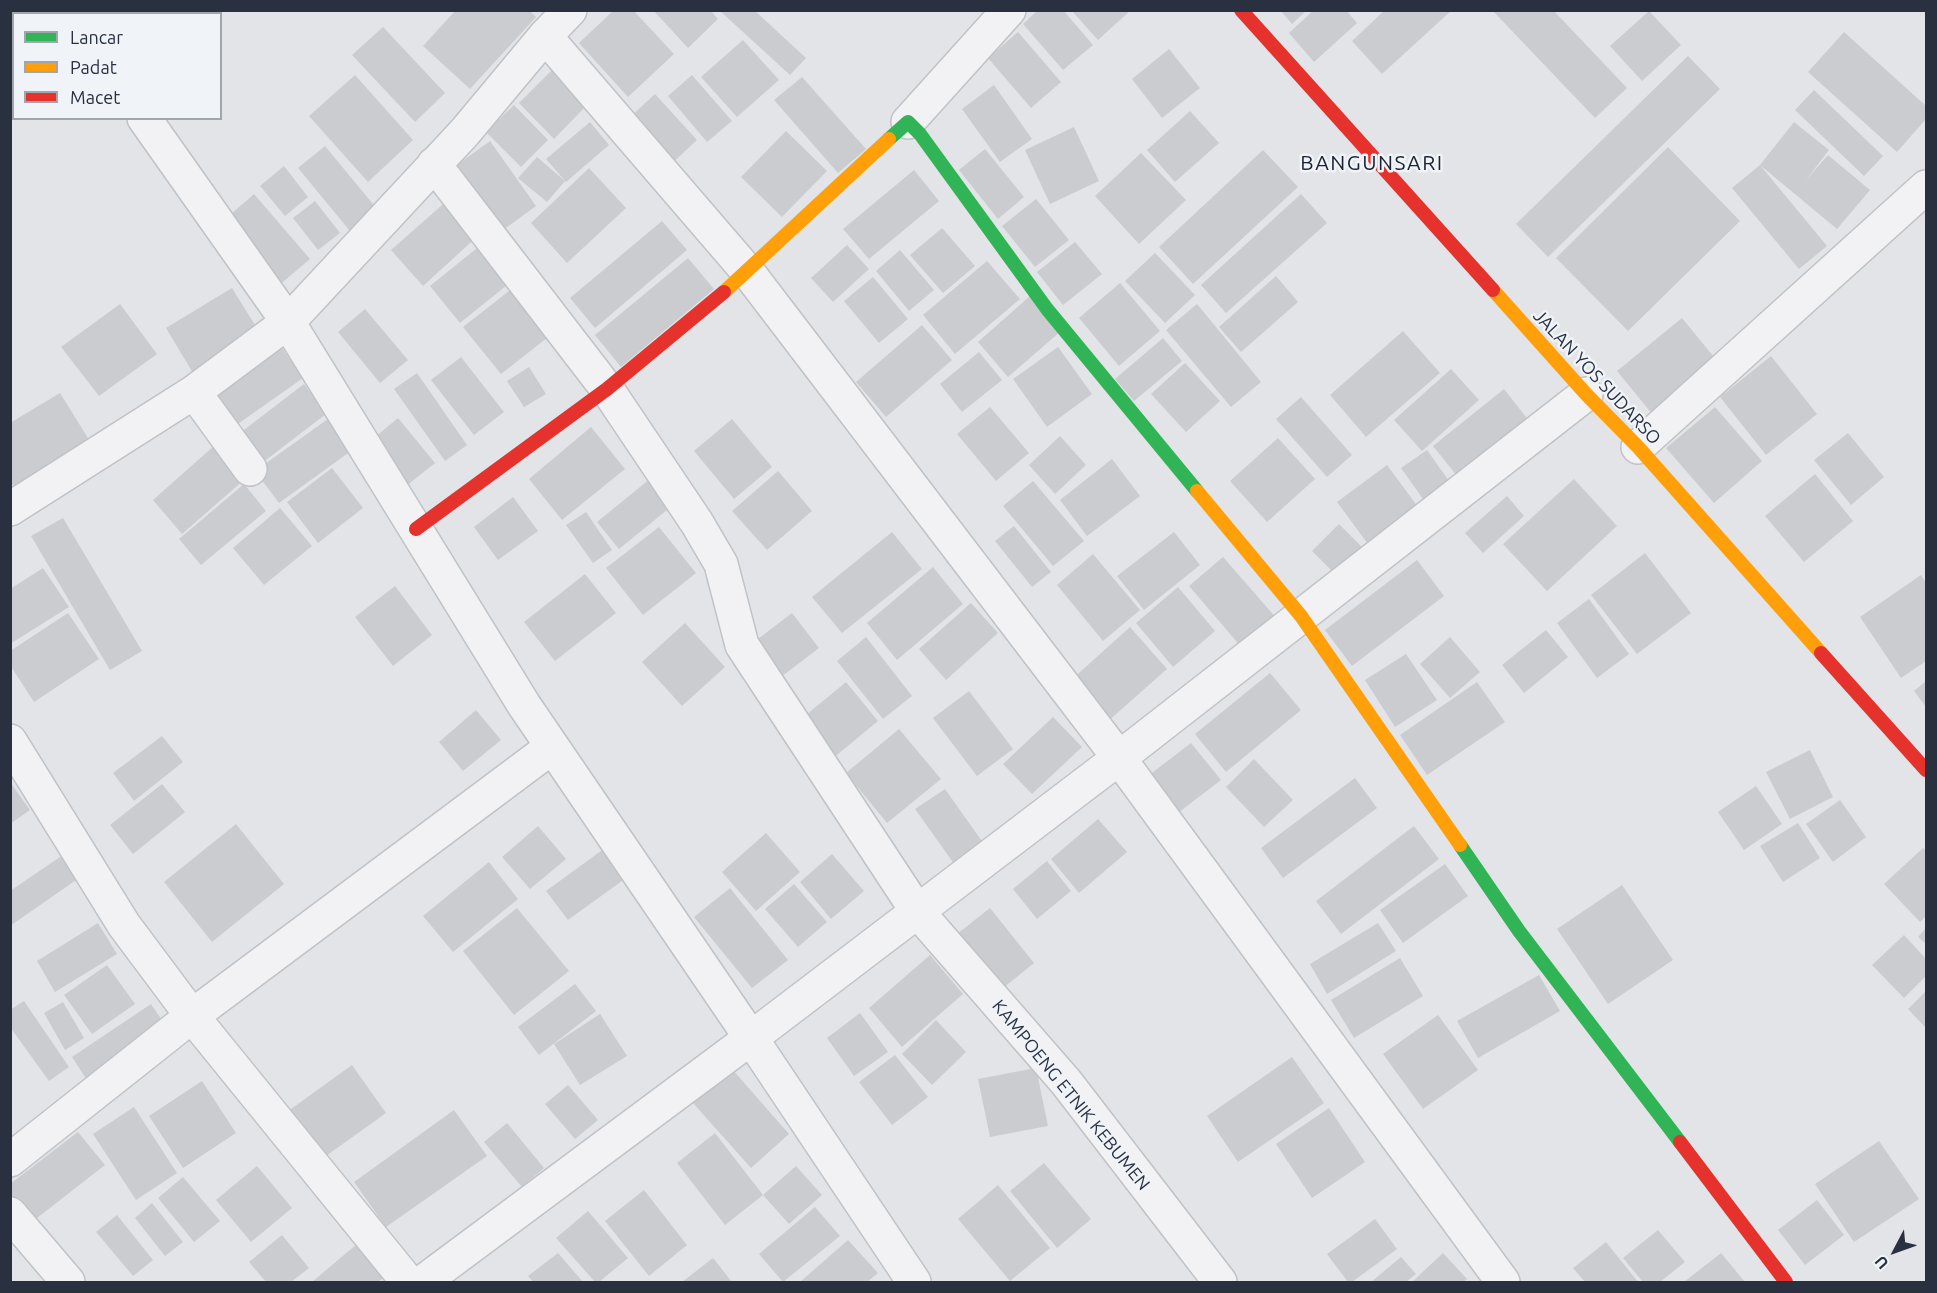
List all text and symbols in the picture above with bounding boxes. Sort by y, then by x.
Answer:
legend [12,12,222,120]
text: Lancar [70,27,123,47]
text: Padat [70,57,117,77]
text: Macet [70,87,120,107]
district label: BANGUNSARI [1300,150,1444,176]
street label: JALAN YOS SUDARSO [1529,305,1665,449]
street label: KAMPOENG ETNIK KEBUMEN [988,995,1154,1195]
north arrow [1865,1221,1925,1281]
text: U [1871,1253,1892,1273]

